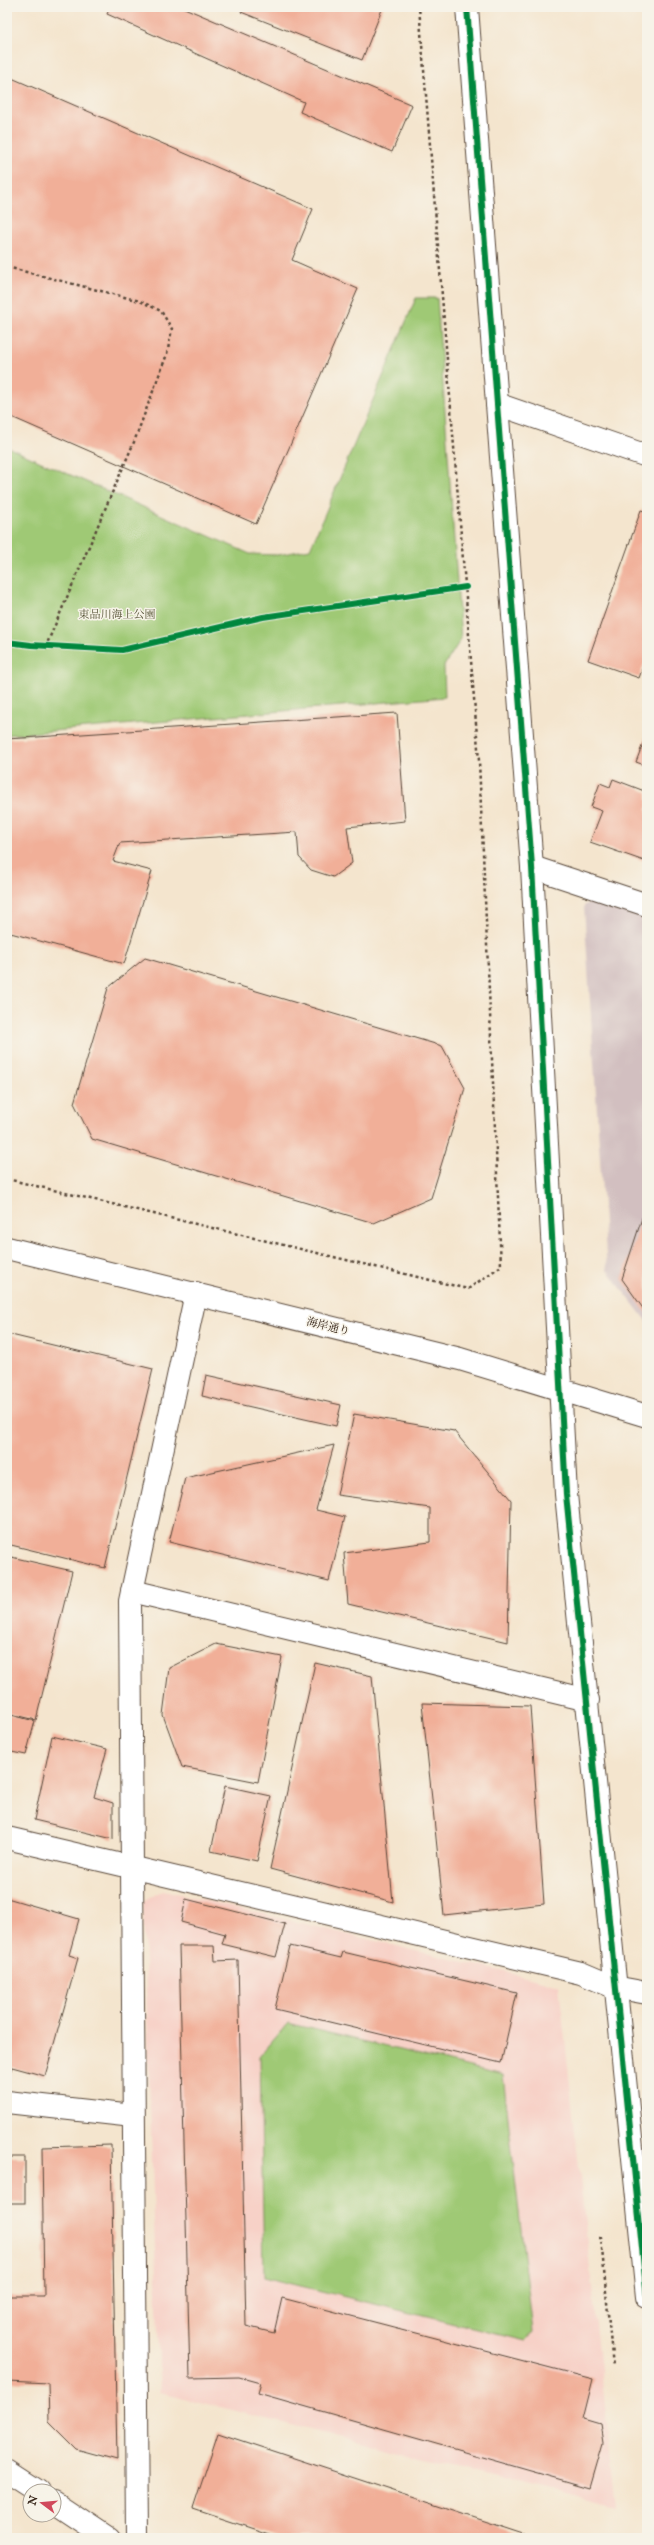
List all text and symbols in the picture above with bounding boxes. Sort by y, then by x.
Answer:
park label: 東品川海上公園 [79,608,156,622]
street label: 海岸通り [305,1315,351,1339]
north arrow [22,2483,62,2523]
text: N [25,2494,42,2508]

